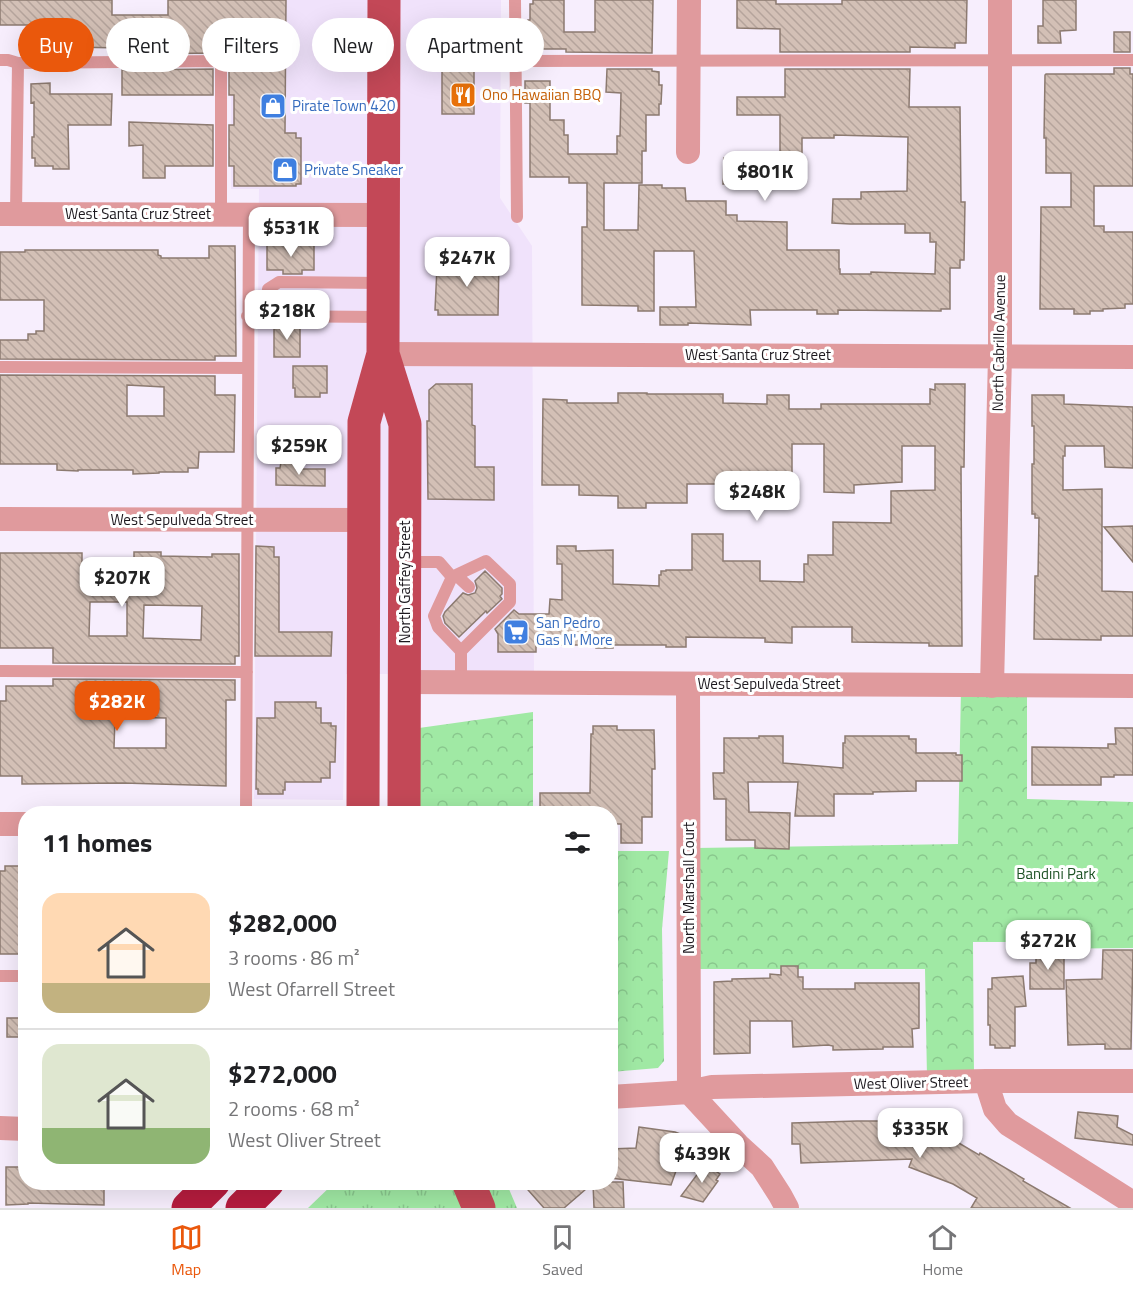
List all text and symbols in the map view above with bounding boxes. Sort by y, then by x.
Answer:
chip: Buy [18,18,94,72]
chip: Rent [106,18,190,72]
chip: Filters [202,18,300,72]
chip: New [312,18,394,72]
chip: Apartment [406,18,544,72]
restaurant icon: Ono Hawaiian BBQ [448,80,478,110]
place label: Ono Hawaiian BBQ [482,83,602,106]
shop icon: Pirate Town 420 [258,91,288,121]
place label: Pirate Town 420 [292,94,395,117]
pin: $801K [723,151,807,202]
shop icon: Private Sneaker [270,155,300,185]
text: $801K [737,155,793,186]
place label: Private Sneaker [304,158,403,181]
street label: West Santa Cruz Street [65,202,212,225]
pin: $531K [249,207,333,258]
text: $531K [263,211,319,242]
pin: $247K [425,237,509,288]
text: $247K [439,241,495,272]
street label: North Cabrillo Avenue [986,274,1011,412]
pin: $218K [245,290,329,341]
text: $218K [259,294,315,325]
street label: West Santa Cruz Street [685,343,832,366]
pin: $259K [257,425,341,476]
text: $259K [271,429,327,460]
pin: $248K [715,471,799,522]
text: $248K [729,475,785,506]
street label: West Sepulveda Street [110,508,254,531]
street label: North Gaffey Street [393,520,416,644]
pin: $207K [80,557,164,608]
text: $207K [94,561,150,592]
place label: San Pedro Gas N' More [536,611,613,651]
supermarket icon: San Pedro Gas N' More [501,617,531,647]
street label: West Sepulveda Street [697,672,841,695]
pin: $282K [75,681,159,732]
text: $282K [89,685,145,716]
street label: North Marshall Court [677,821,700,954]
text: 11 homes [42,823,152,862]
icon: filters [561,826,594,859]
park label: Bandini Park [1016,862,1096,885]
text: $282,000 [228,903,337,942]
icon: home [90,917,162,989]
pin: $272K [1006,920,1090,971]
text: $272K [1020,924,1076,955]
text: 3 rooms · 86 m² [228,942,360,973]
text: West Ofarrell Street [228,973,395,1004]
text: $272,000 [228,1054,337,1093]
icon: home [90,1068,162,1140]
street label: West Oliver Street [854,1070,969,1095]
text: 2 rooms · 68 m² [228,1093,360,1124]
pin: $335K [878,1108,962,1159]
text: $335K [892,1112,948,1143]
text: West Oliver Street [228,1124,381,1155]
pin: $439K [660,1133,744,1184]
text: $439K [674,1137,730,1168]
tab: Map [170,1221,203,1281]
tab: Saved [542,1221,583,1281]
tab: Home [923,1221,963,1281]

